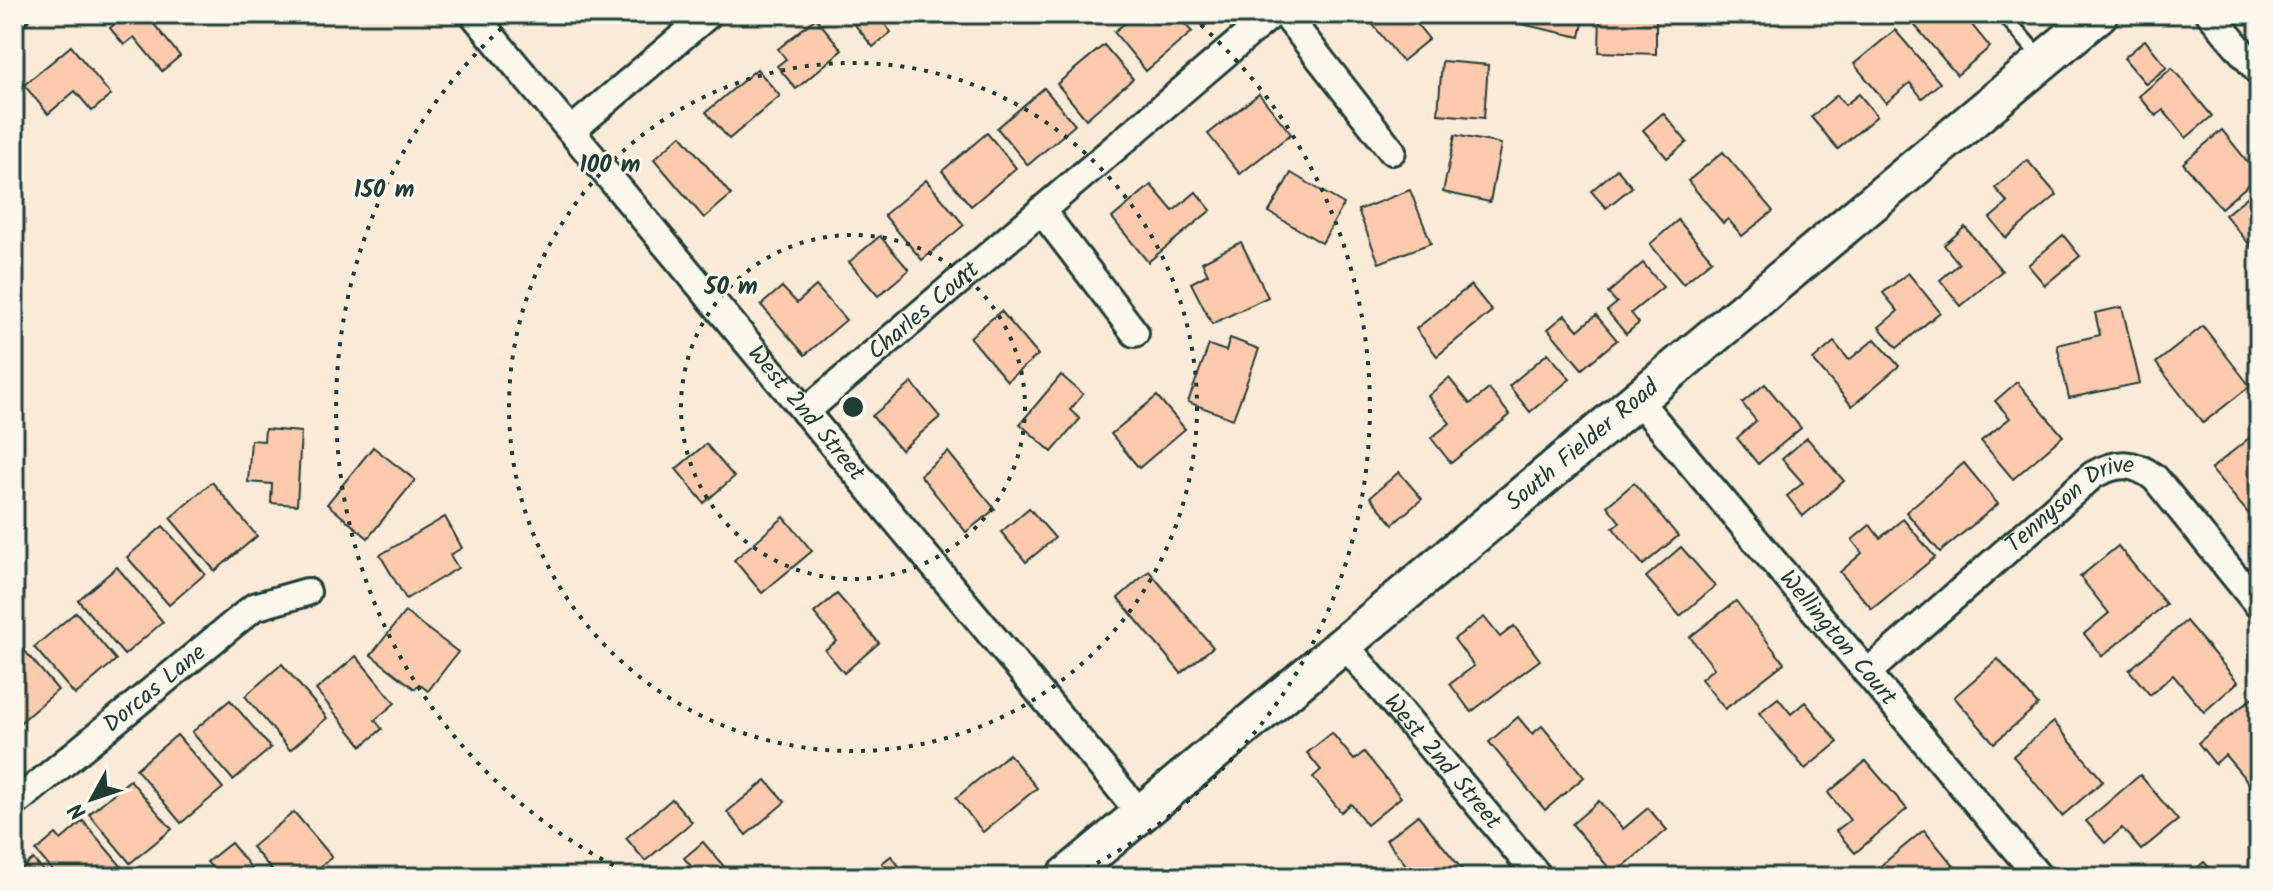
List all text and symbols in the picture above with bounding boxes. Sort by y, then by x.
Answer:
text: 100 m [580,146,640,185]
text: 150 m [354,171,414,210]
street label: Charles Court [859,251,989,370]
text: 50 m [703,268,758,307]
street label: West 2nd Street [737,336,876,491]
street label: South Fielder Road [1497,368,1669,521]
centre of rings [839,393,867,421]
street label: Tennyson Drive [1996,446,2136,563]
street label: Wellington Court [1769,561,1907,715]
street label: Dorcas Lane [94,634,215,743]
street label: West 2nd Street [1374,685,1512,839]
north arrow [52,759,132,839]
text: N [61,794,96,827]

